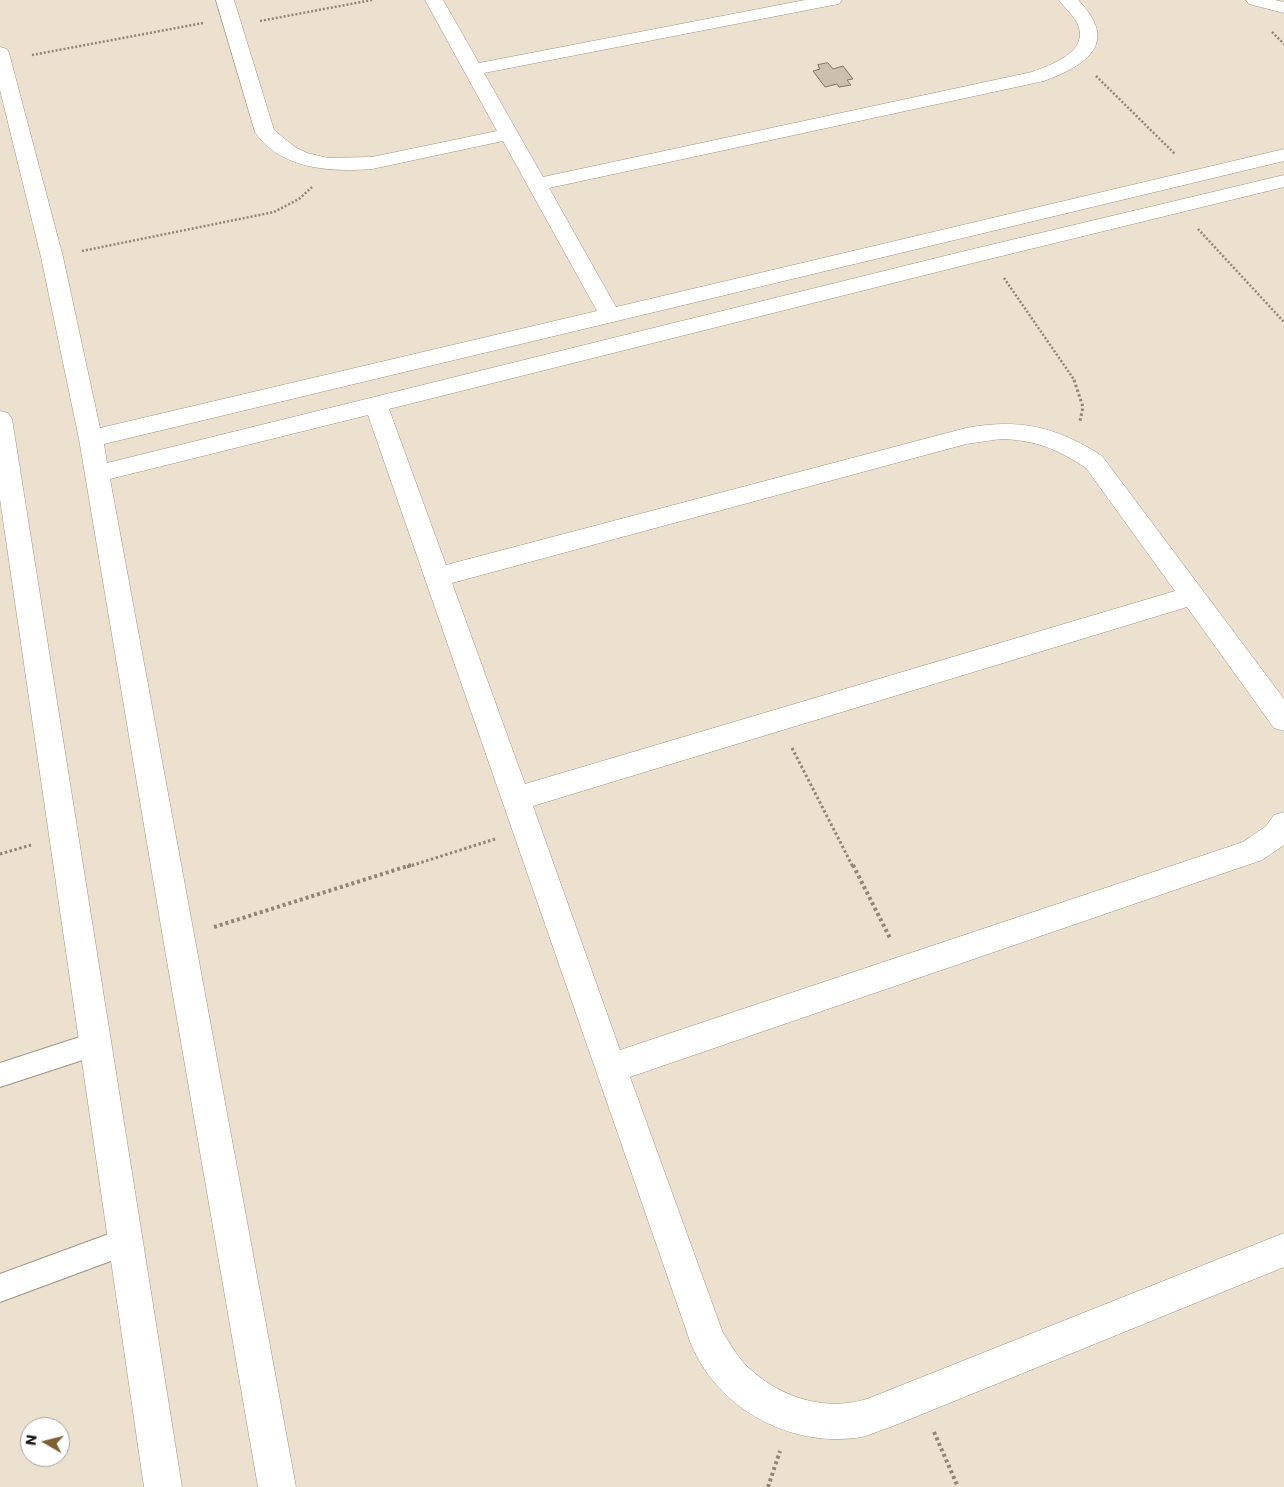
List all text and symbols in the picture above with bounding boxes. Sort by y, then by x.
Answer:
north arrow [20,1417,70,1467]
text: N [21,1433,42,1447]

